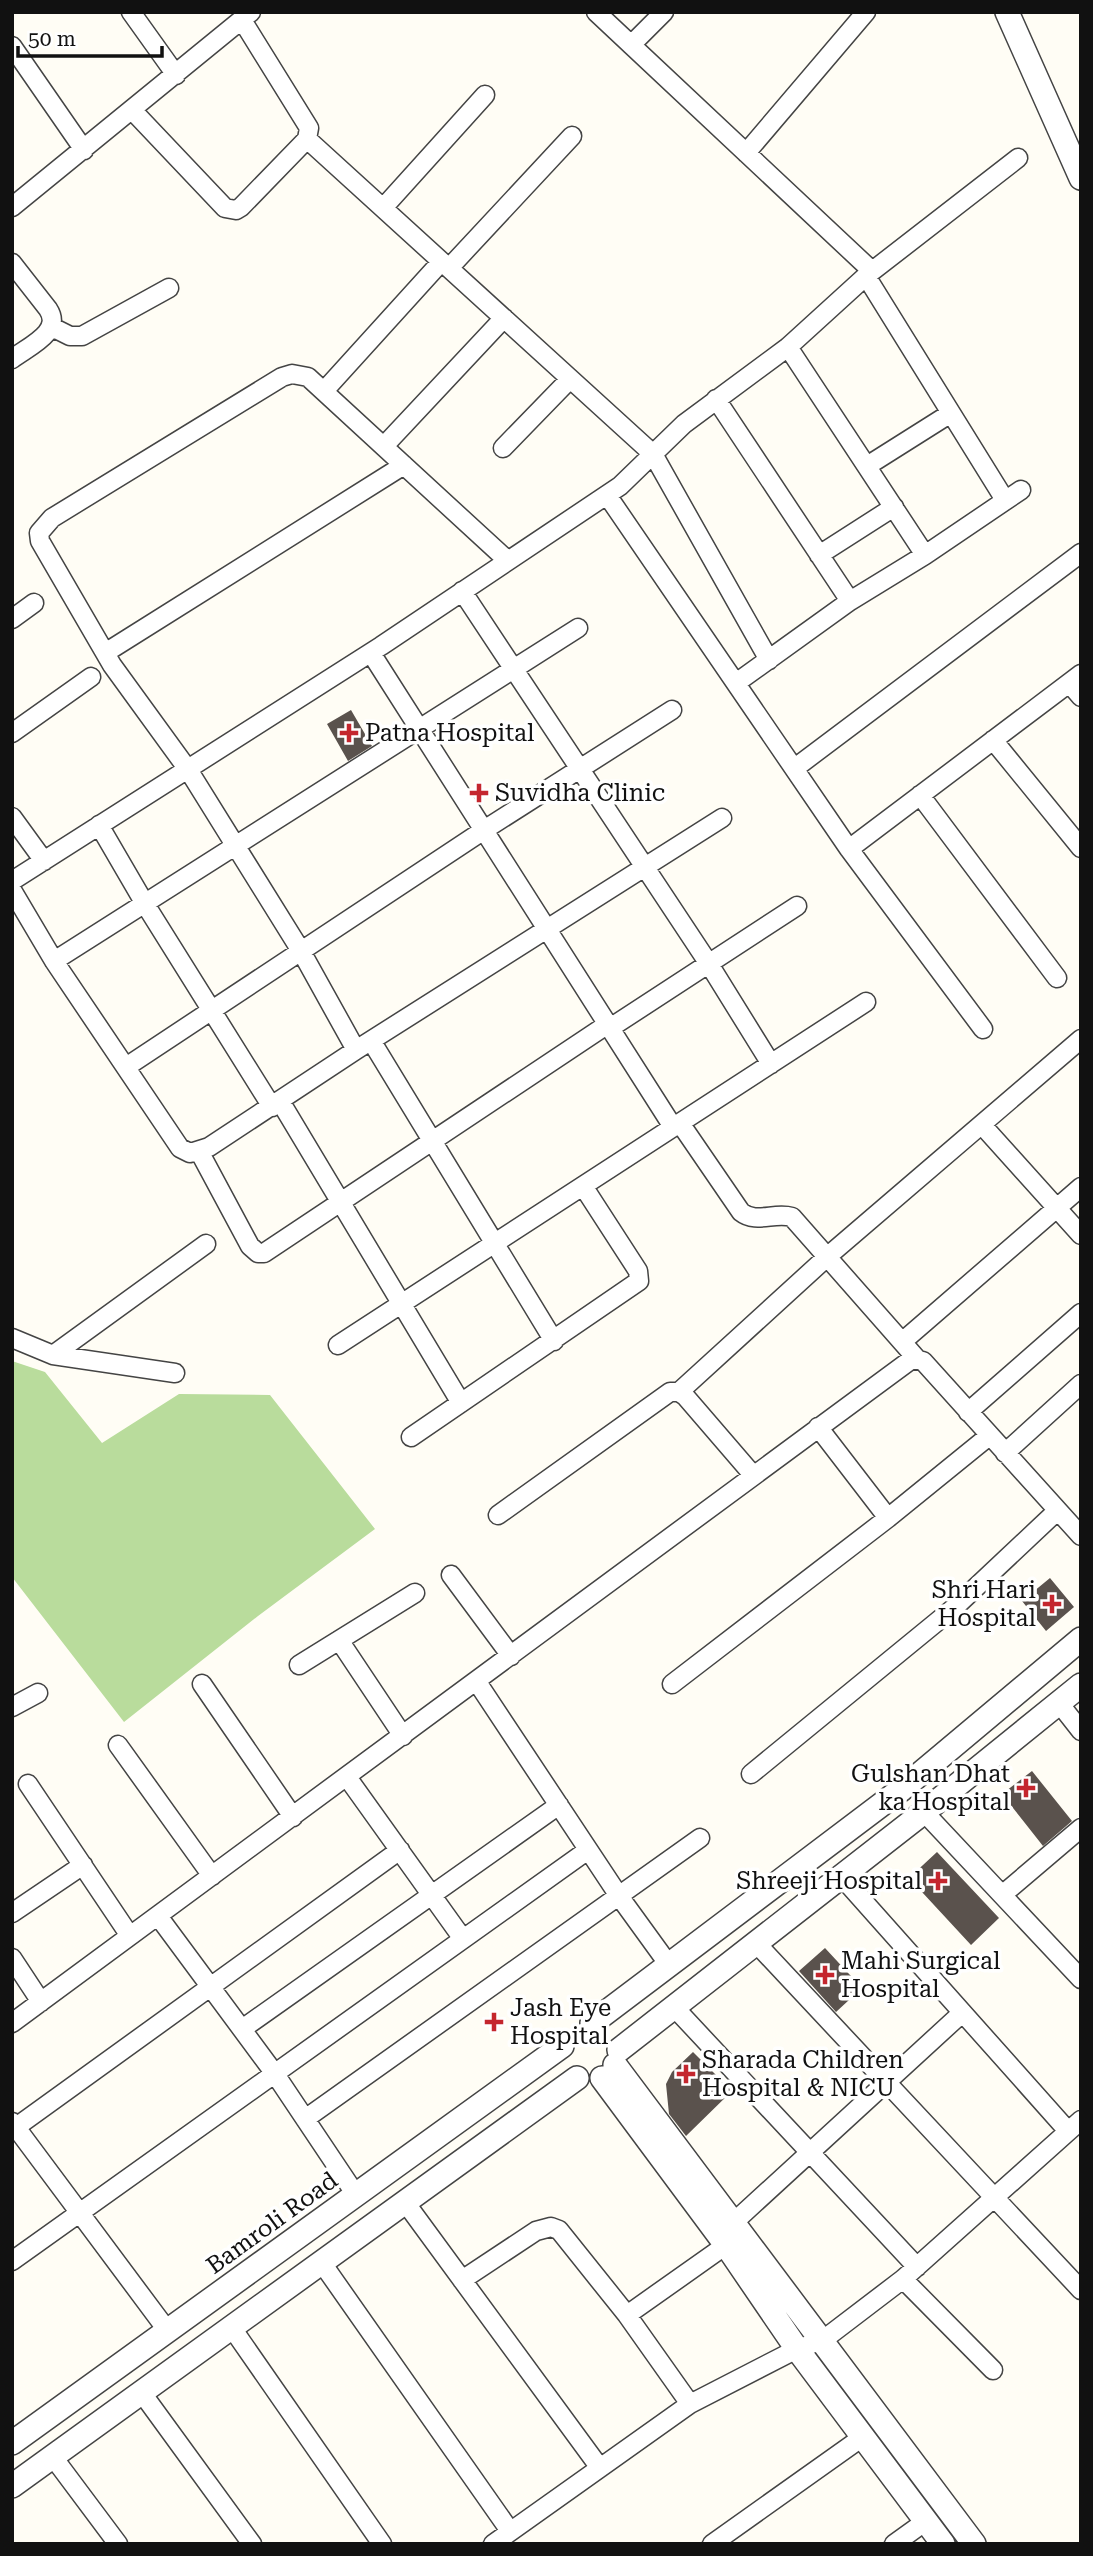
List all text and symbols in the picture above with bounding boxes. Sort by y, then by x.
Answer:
scale bar [18,14,161,58]
text: 50 m [28,27,76,51]
place label: Patna Hospital [365,719,534,747]
marker: Patna Hospital [339,723,359,743]
place label: Suvidha Clinic [495,779,665,807]
marker: Suvidha Clinic [469,783,489,803]
place label: Shri Hari Hospital [932,1576,1036,1632]
marker: Shri Hari Hospital [1042,1594,1062,1614]
place label: Gulshan Dhat ka Hospital [851,1760,1010,1816]
marker: Gulshan Dhat ka Hospital [1016,1778,1036,1798]
place label: Shreeji Hospital [736,1867,922,1895]
marker: Shreeji Hospital [928,1871,948,1891]
place label: Mahi Surgical Hospital [841,1947,1000,2003]
marker: Mahi Surgical Hospital [815,1965,835,1985]
place label: Jash Eye Hospital [510,1994,611,2050]
marker: Jash Eye Hospital [484,2012,504,2032]
place label: Sharada Children Hospital & NICU [702,2046,904,2102]
marker: Sharada Children Hospital & NICU [676,2064,696,2084]
street label: Bamroli Road [201,2166,343,2280]

